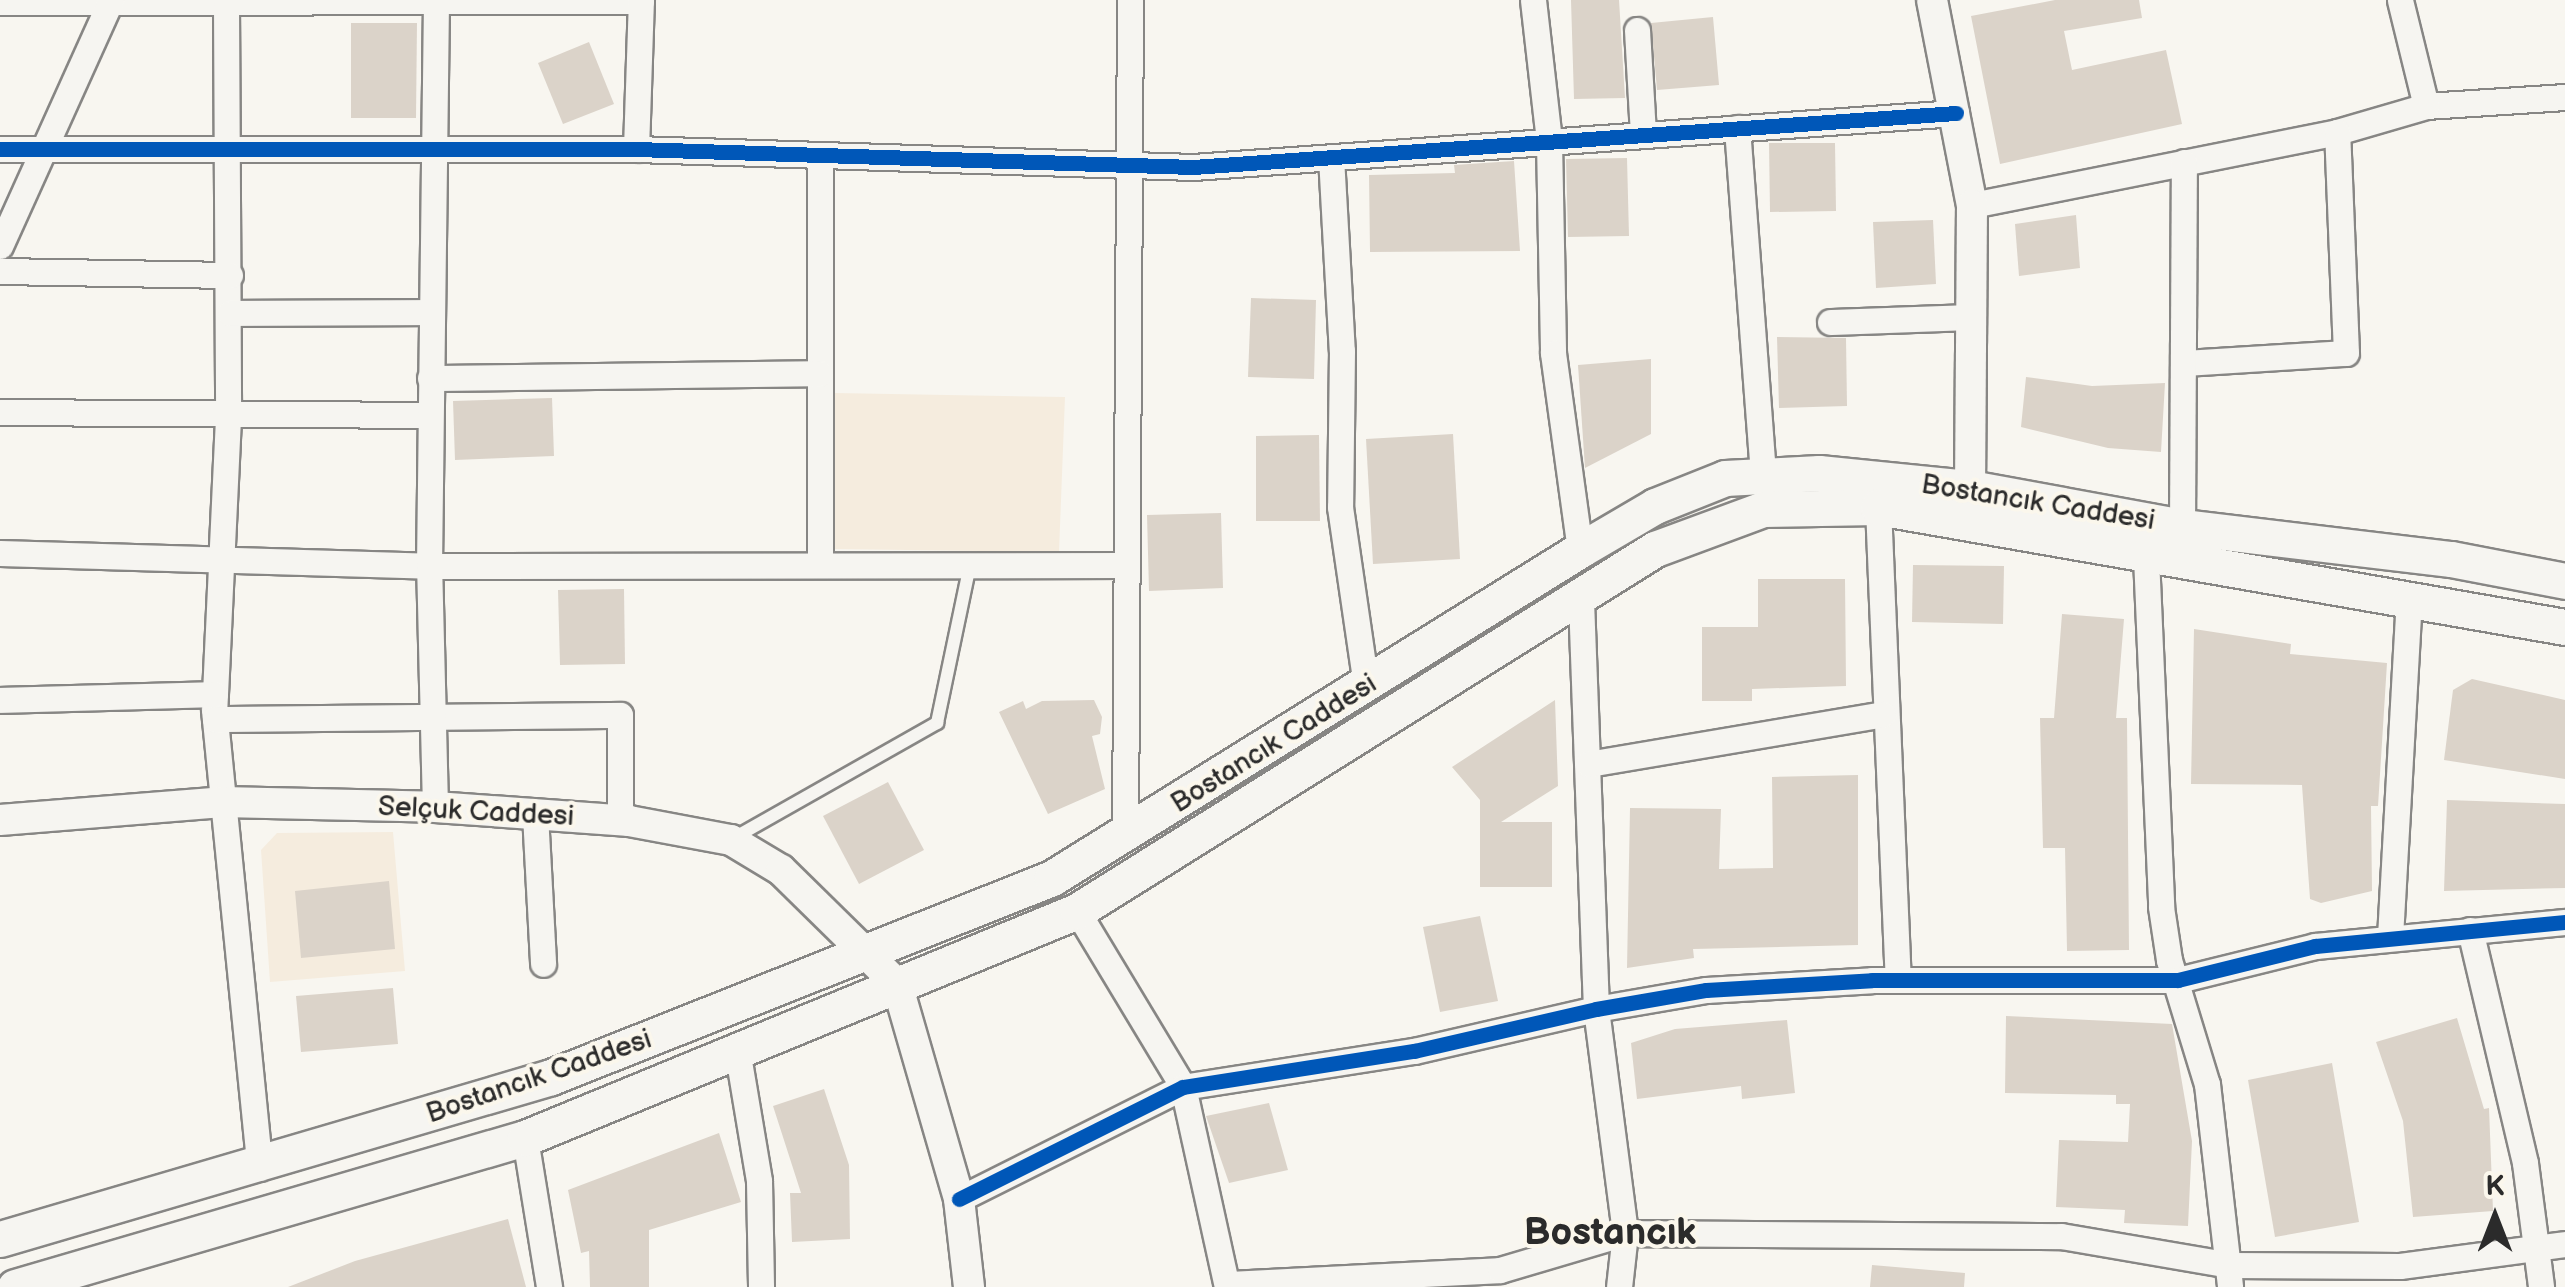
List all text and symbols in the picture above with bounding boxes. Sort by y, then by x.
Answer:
street label: Bostancık Caddesi [1919,468,2157,538]
street label: Bostancık Caddesi [1165,667,1383,821]
street label: Selçuk Caddesi [377,790,575,834]
street label: Bostancık Caddesi [422,1023,656,1131]
north arrow [2445,1167,2545,1267]
text: K [2485,1170,2505,1203]
district label: Bostancık [1524,1210,1696,1256]

